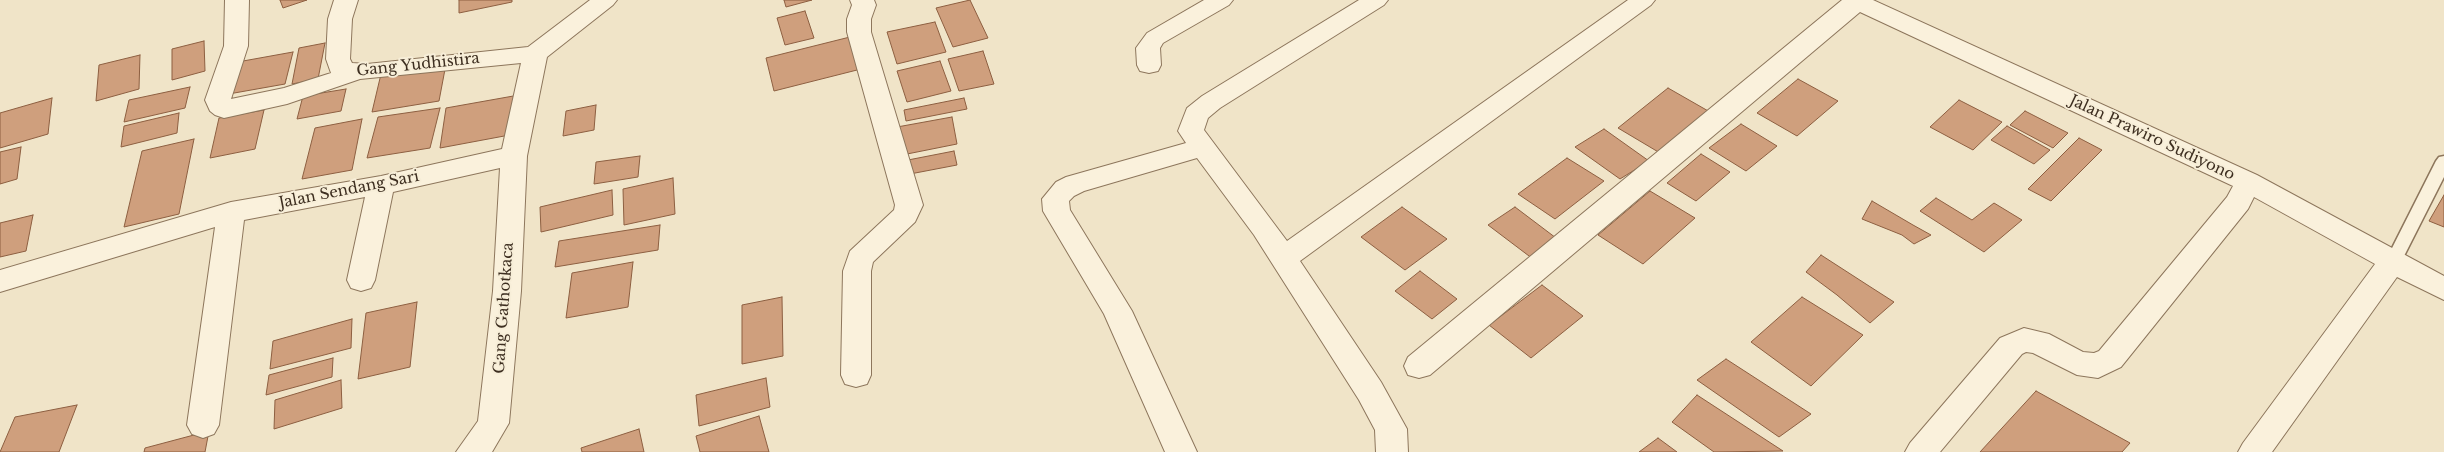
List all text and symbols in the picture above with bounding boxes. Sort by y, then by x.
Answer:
street label: Gang Yudhistira [355,50,481,80]
street label: Jalan Prawiro Sudiyono [2067,92,2237,184]
street label: Jalan Sendang Sari [277,168,421,212]
street label: Gang Gathotkaca [490,242,518,374]

